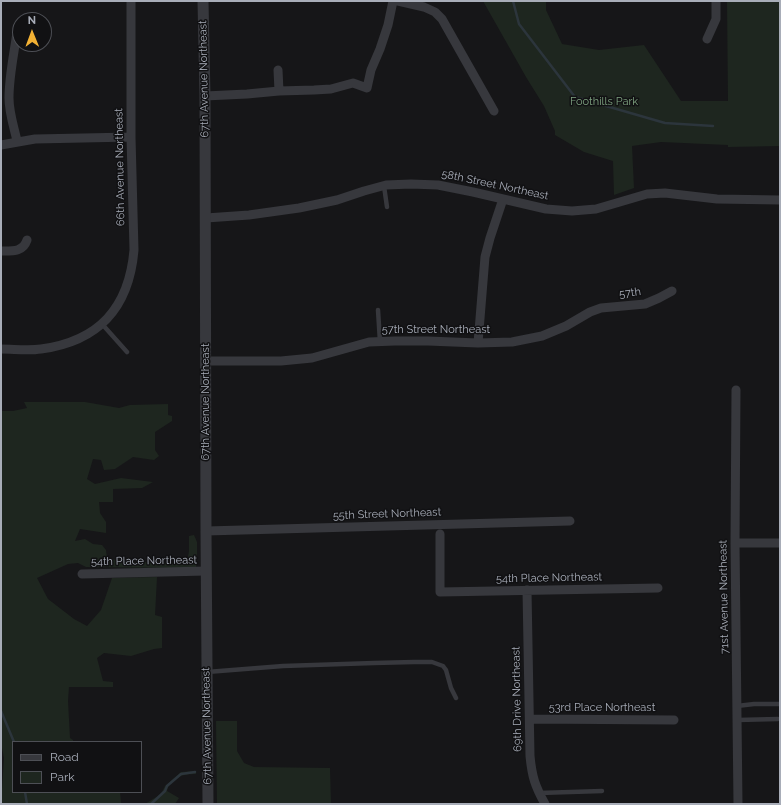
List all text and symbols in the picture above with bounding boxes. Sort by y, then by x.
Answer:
north arrow [12,12,52,52]
text: N [27,14,36,27]
street label: 67th Avenue Northeast [196,20,212,138]
park label: Foothills Park [570,95,638,109]
street label: 66th Avenue Northeast [112,108,128,226]
street label: 58th Street Northeast [440,167,550,203]
street label: 57th [618,285,642,301]
street label: 57th Street Northeast [382,323,490,337]
street label: 67th Avenue Northeast [199,343,213,461]
street label: 55th Street Northeast [333,506,441,522]
street label: 71st Avenue Northeast [716,540,732,654]
street label: 54th Place Northeast [91,553,197,569]
street label: 54th Place Northeast [496,570,602,586]
street label: 69th Drive Northeast [509,646,525,752]
street label: 67th Avenue Northeast [199,667,215,785]
street label: 53rd Place Northeast [549,701,655,715]
legend [12,741,142,793]
text: Road [50,750,79,764]
text: Park [50,770,75,784]

